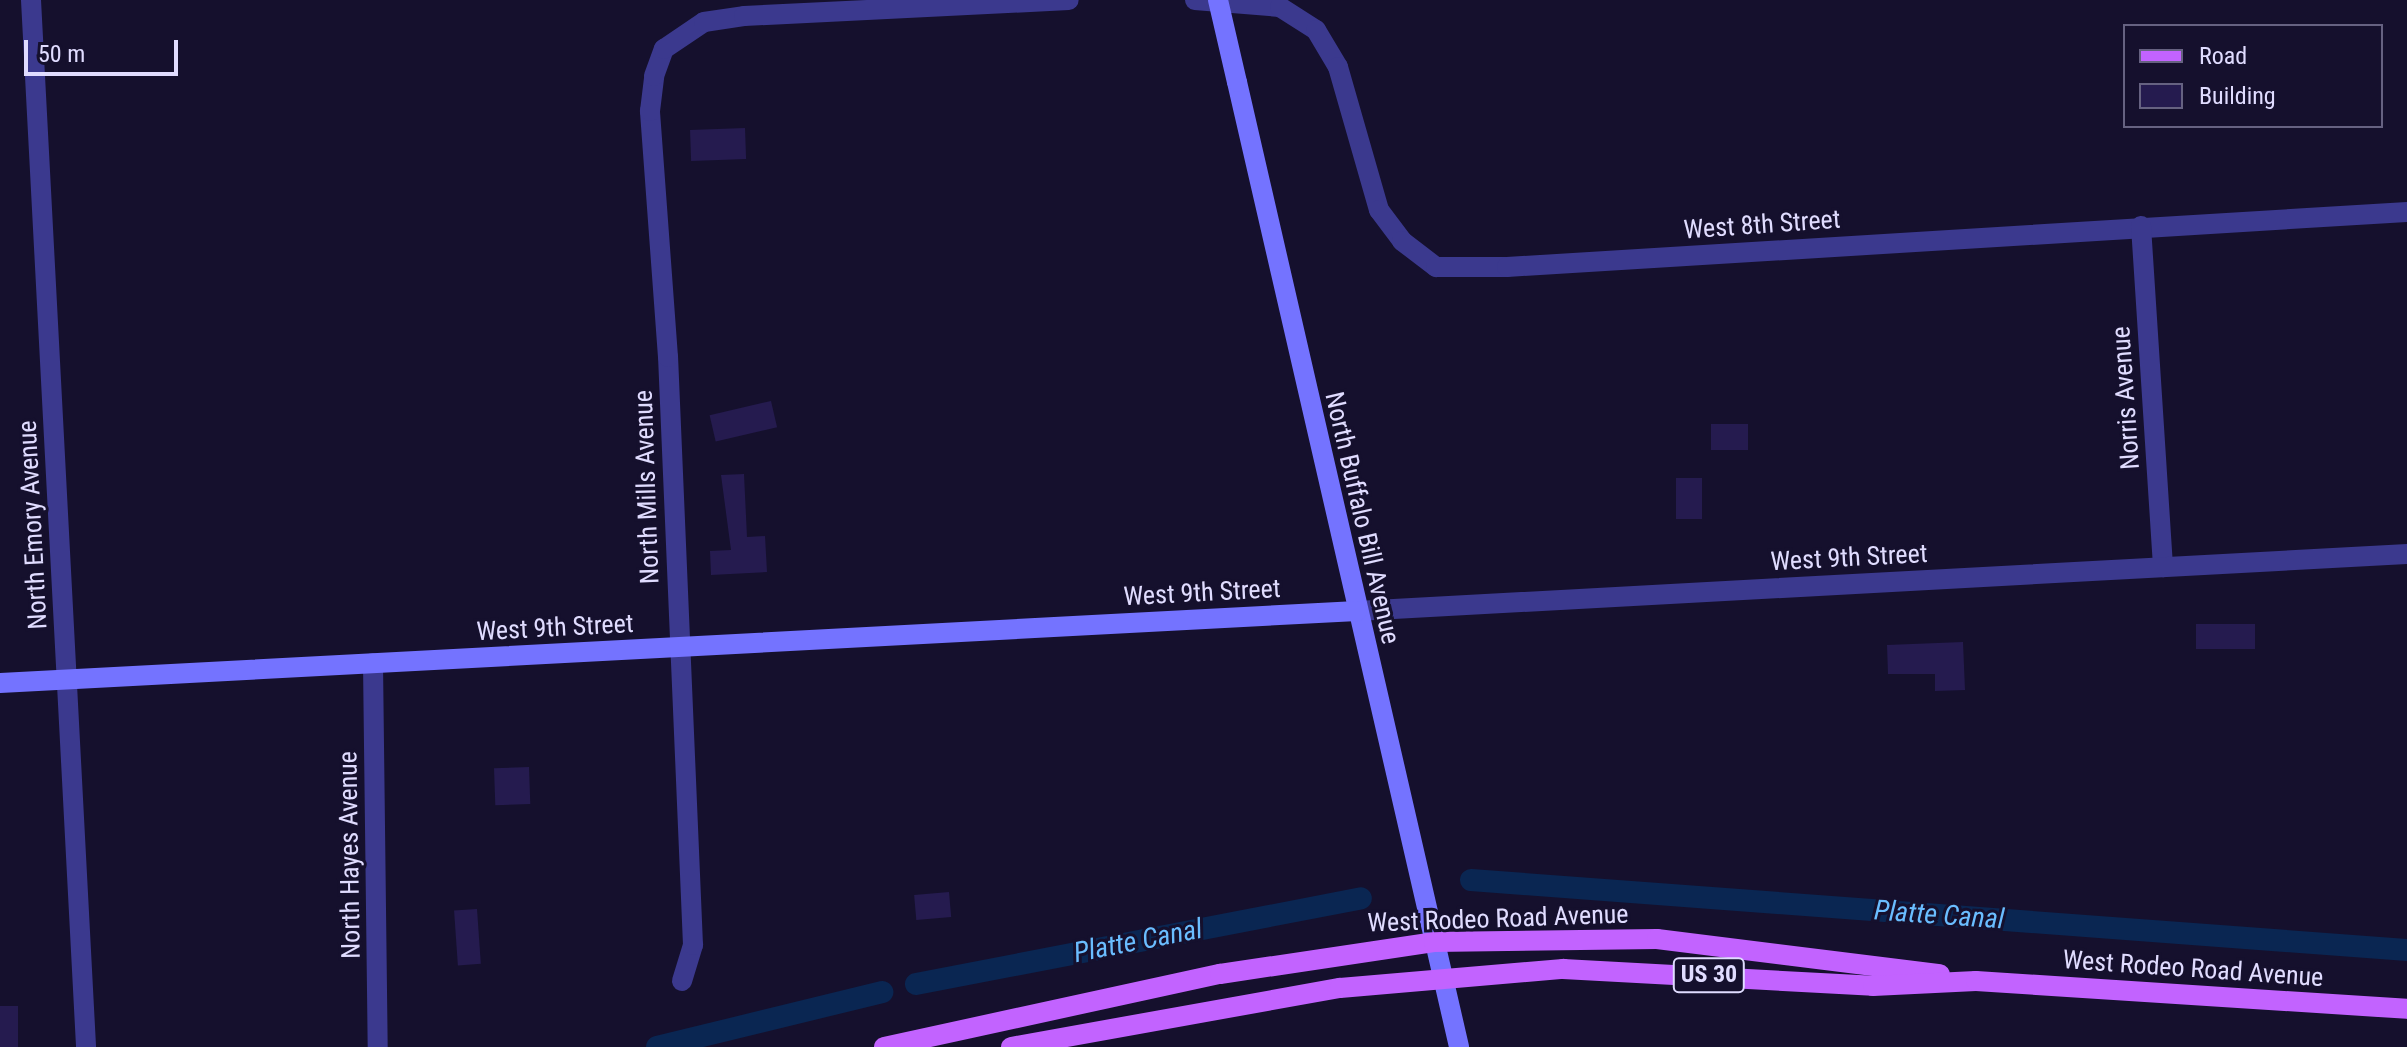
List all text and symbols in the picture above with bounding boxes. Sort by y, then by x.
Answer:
scale bar [28,24,182,74]
legend [2123,24,2383,128]
text: 50 m [38,40,85,68]
text: Road [2199,42,2247,70]
text: Building [2199,82,2276,110]
street label: West 8th Street [1683,204,1841,246]
street label: Norris Avenue [2105,325,2147,471]
street label: North Mills Avenue [628,389,666,585]
street label: North Buffalo Bill Avenue [1318,389,1406,647]
street label: North Emory Avenue [12,420,54,630]
street label: West 9th Street [1770,538,1928,578]
street label: West 9th Street [1123,573,1281,613]
street label: West 9th Street [476,608,634,648]
street label: North Hayes Avenue [333,751,367,959]
water label: Platte Canal [1873,894,2005,936]
street label: West Rodeo Road Avenue [1367,899,1629,939]
water label: Platte Canal [1071,912,1205,970]
street label: West Rodeo Road Avenue [2062,944,2324,994]
road number: US 30 [1671,955,1747,995]

